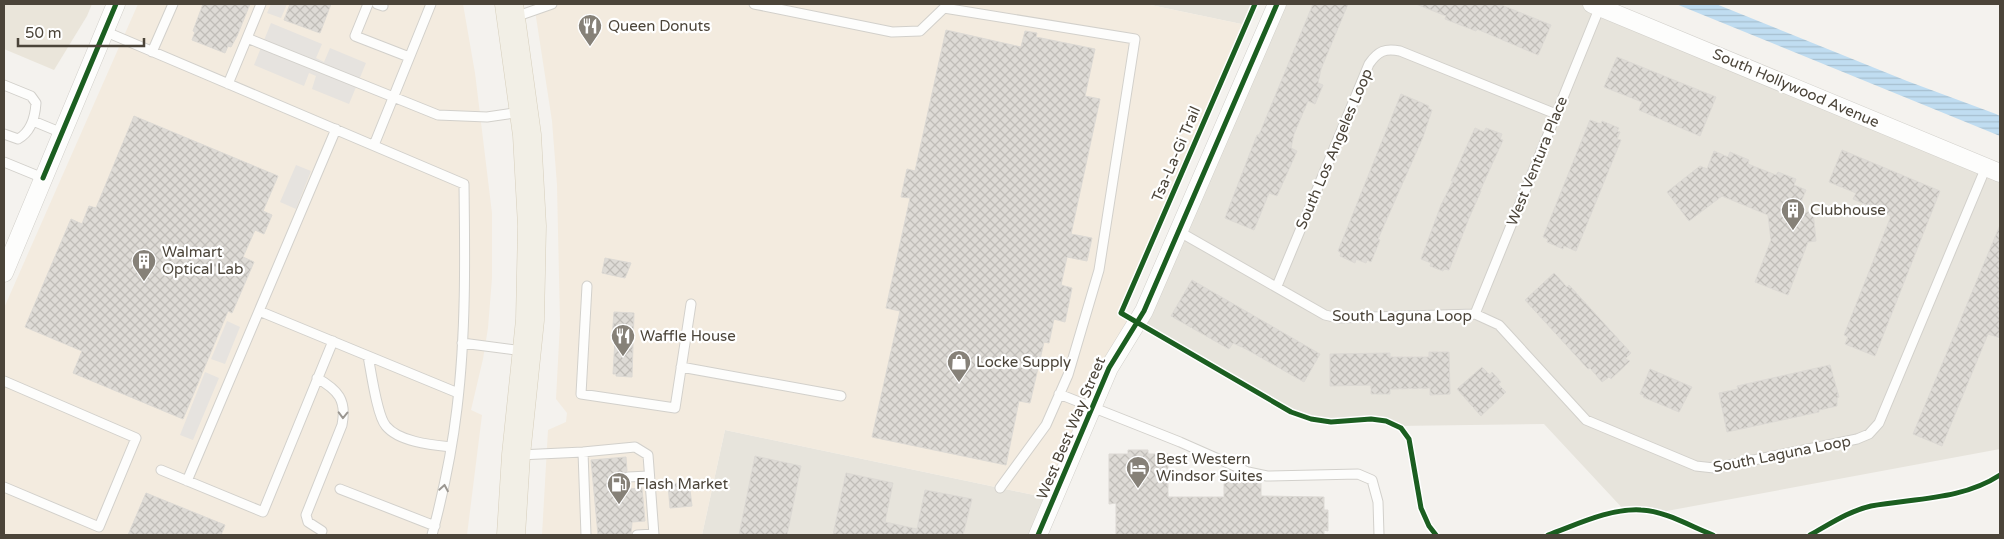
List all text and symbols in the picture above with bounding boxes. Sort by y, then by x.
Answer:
restaurant icon: Queen Donuts [577,13,603,47]
scale bar [18,15,144,47]
place label: Queen Donuts [608,17,710,35]
text: 50 m [25,24,62,42]
street label: South Hollywood Avenue [1710,45,1882,131]
street label: South Los Angeles Loop [1292,66,1376,232]
street label: West Ventura Place [1503,94,1571,228]
street label: Tsa-La-Gi Trail [1148,104,1204,204]
building icon: Clubhouse [1780,197,1806,231]
place label: Clubhouse [1810,201,1886,219]
place label: Walmart Optical Lab [162,243,244,278]
building icon: Walmart Optical Lab [131,248,157,282]
street label: South Laguna Loop [1332,307,1472,325]
restaurant icon: Waffle House [610,323,636,357]
place label: Waffle House [640,327,736,345]
shop icon: Locke Supply [946,349,972,383]
place label: Locke Supply [976,353,1071,371]
street label: West Best Way Street [1033,354,1109,502]
one-way arrow [338,412,348,420]
street label: South Laguna Loop [1712,432,1852,476]
place label: Best Western Windsor Suites [1156,450,1263,485]
hotel icon: Best Western Windsor Suites [1125,455,1151,489]
fuel station icon: Flash Market [606,471,632,505]
place label: Flash Market [636,475,729,493]
one-way arrow [438,483,448,492]

